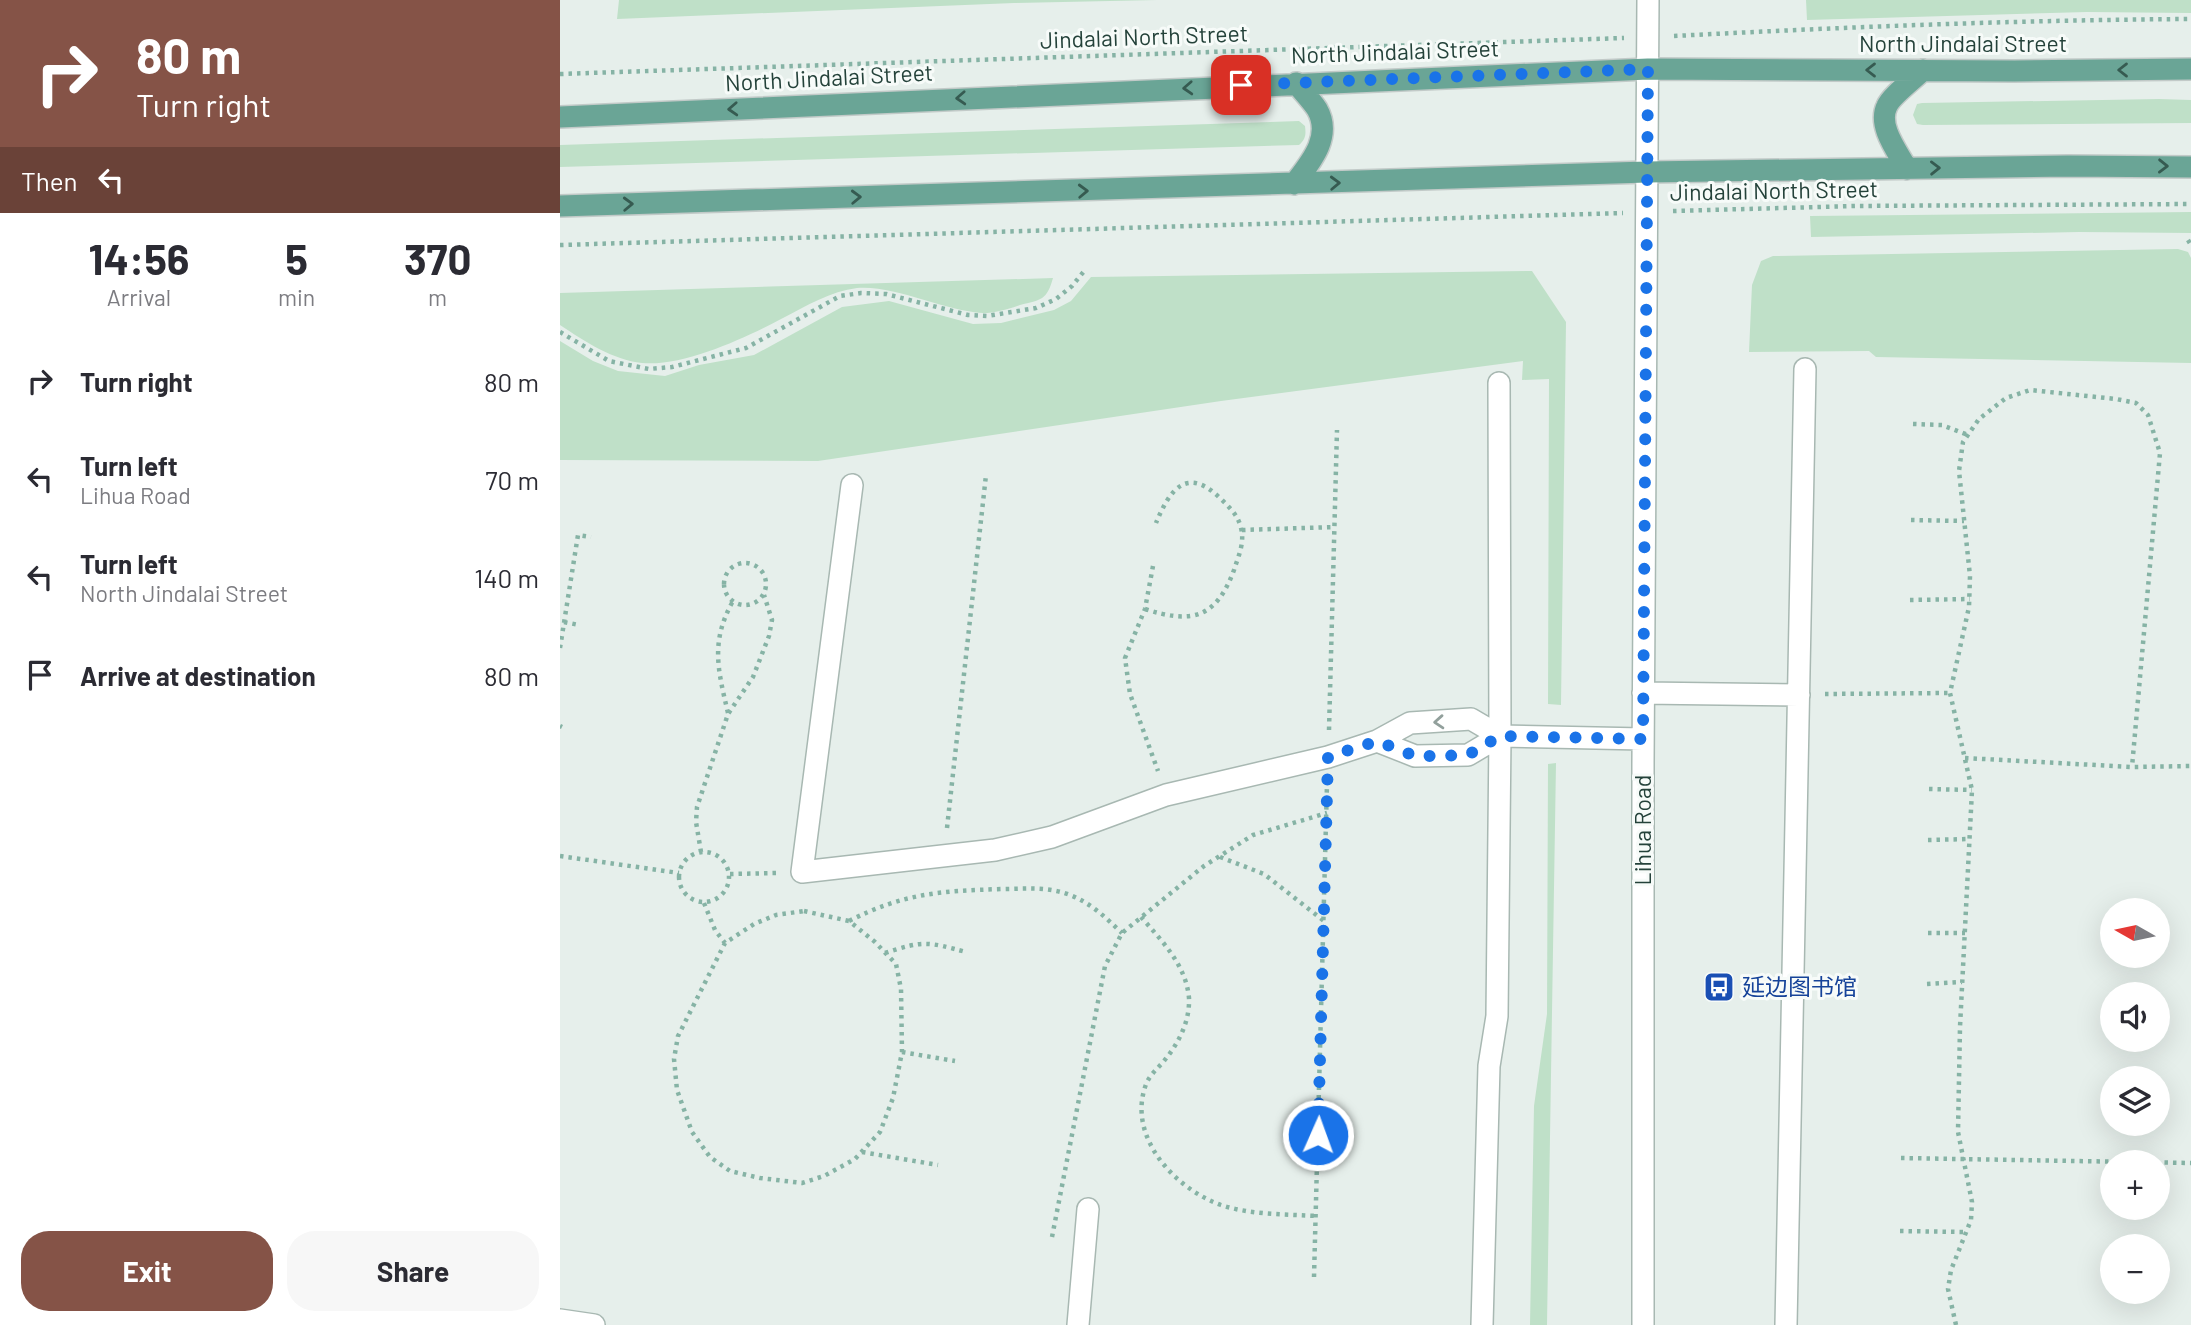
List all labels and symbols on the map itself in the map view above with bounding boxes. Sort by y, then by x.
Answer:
street label: Jindalai North Street [1039,18,1248,54]
street label: North Jindalai Street [1859,29,2067,57]
street label: North Jindalai Street [1290,33,1499,69]
pin [1211,55,1271,115]
street label: North Jindalai Street [724,58,934,96]
one-way arrow [1865,62,1876,78]
one-way arrow [2117,62,2128,78]
one-way arrow [1182,80,1193,95]
one-way arrow [955,91,966,106]
one-way arrow [728,101,739,116]
one-way arrow [2157,159,2168,174]
one-way arrow [1931,160,1941,176]
street label: Jindalai North Street [1670,174,1878,206]
one-way arrow [1330,175,1341,191]
one-way arrow [1078,183,1089,198]
one-way arrow [850,190,861,205]
one-way arrow [623,197,634,212]
one-way arrow [1433,714,1444,729]
street label: Lihua Road [1628,775,1656,885]
north arrow [2100,898,2170,968]
bus stop icon: 延边图书馆 [1702,970,1736,1004]
place label: 延边图书馆 [1742,972,1857,1000]
position arrow [1281,1098,1355,1172]

